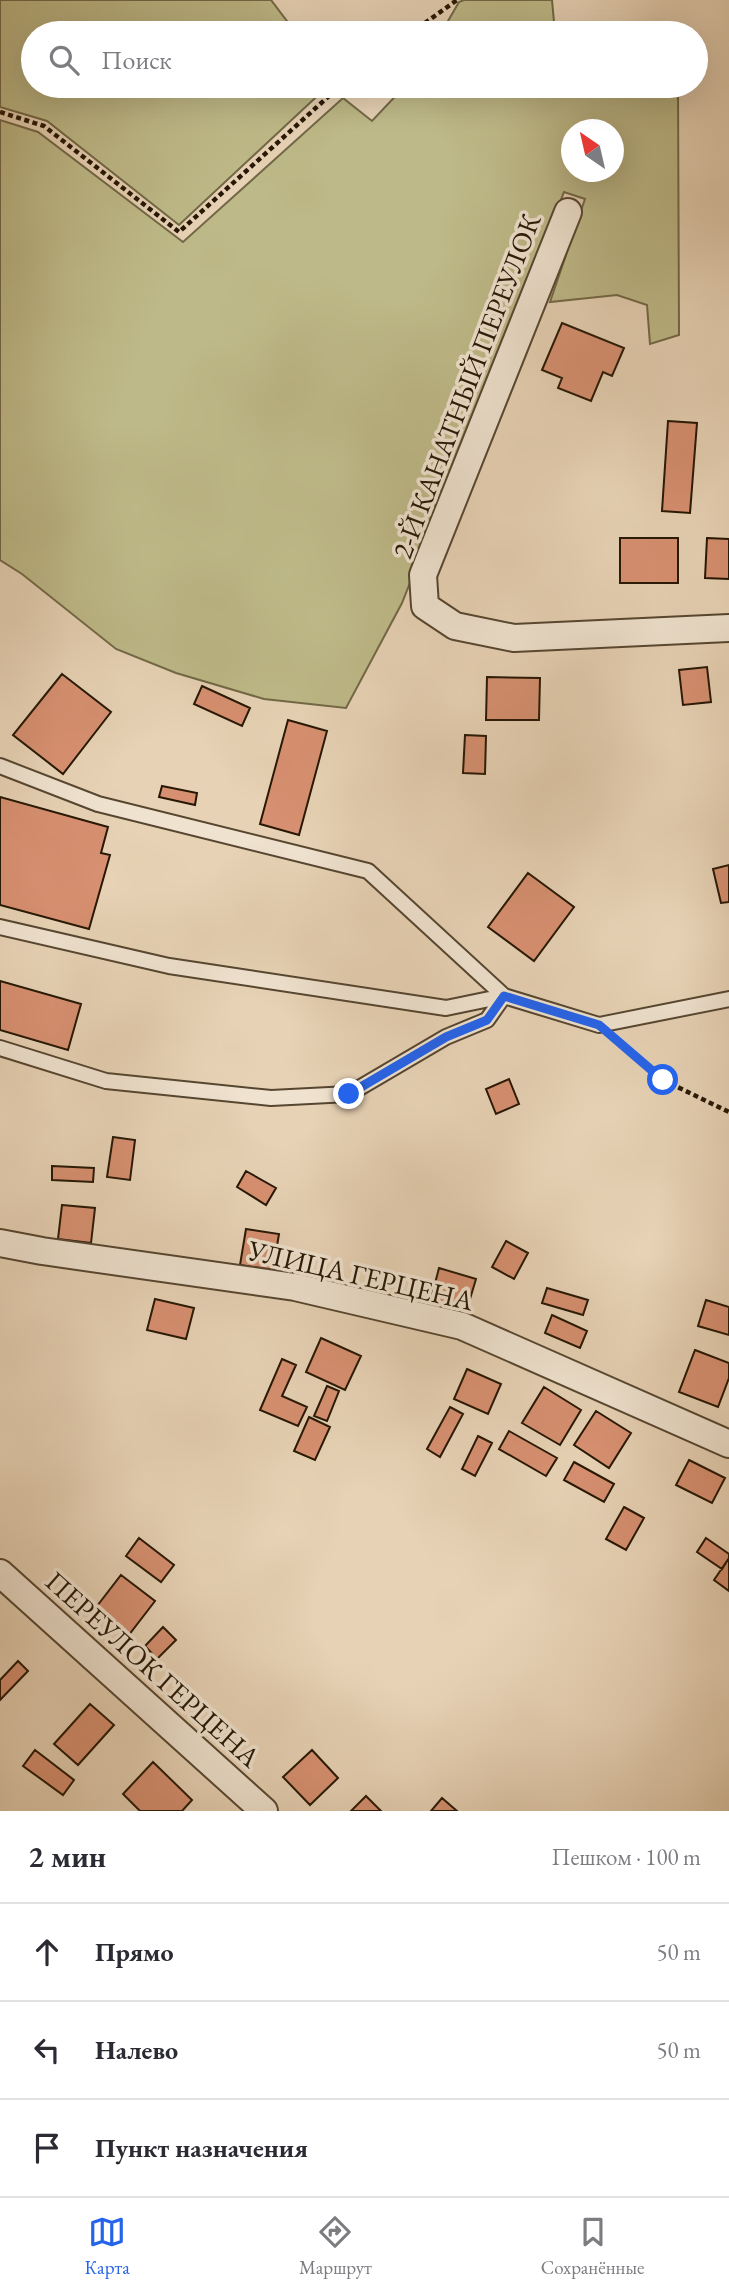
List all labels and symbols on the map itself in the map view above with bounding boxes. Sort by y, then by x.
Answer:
north arrow [561,119,624,182]
street label: 2-Й КАНАТНЫЙ ПЕРЕУЛОК [384,208,549,563]
route start [647,1064,678,1095]
route end [333,1078,364,1109]
street label: УЛИЦА ГЕРЦЕНА [244,1231,478,1319]
street label: ПЕРЕУЛОК ГЕРЦЕНА [38,1563,268,1775]

